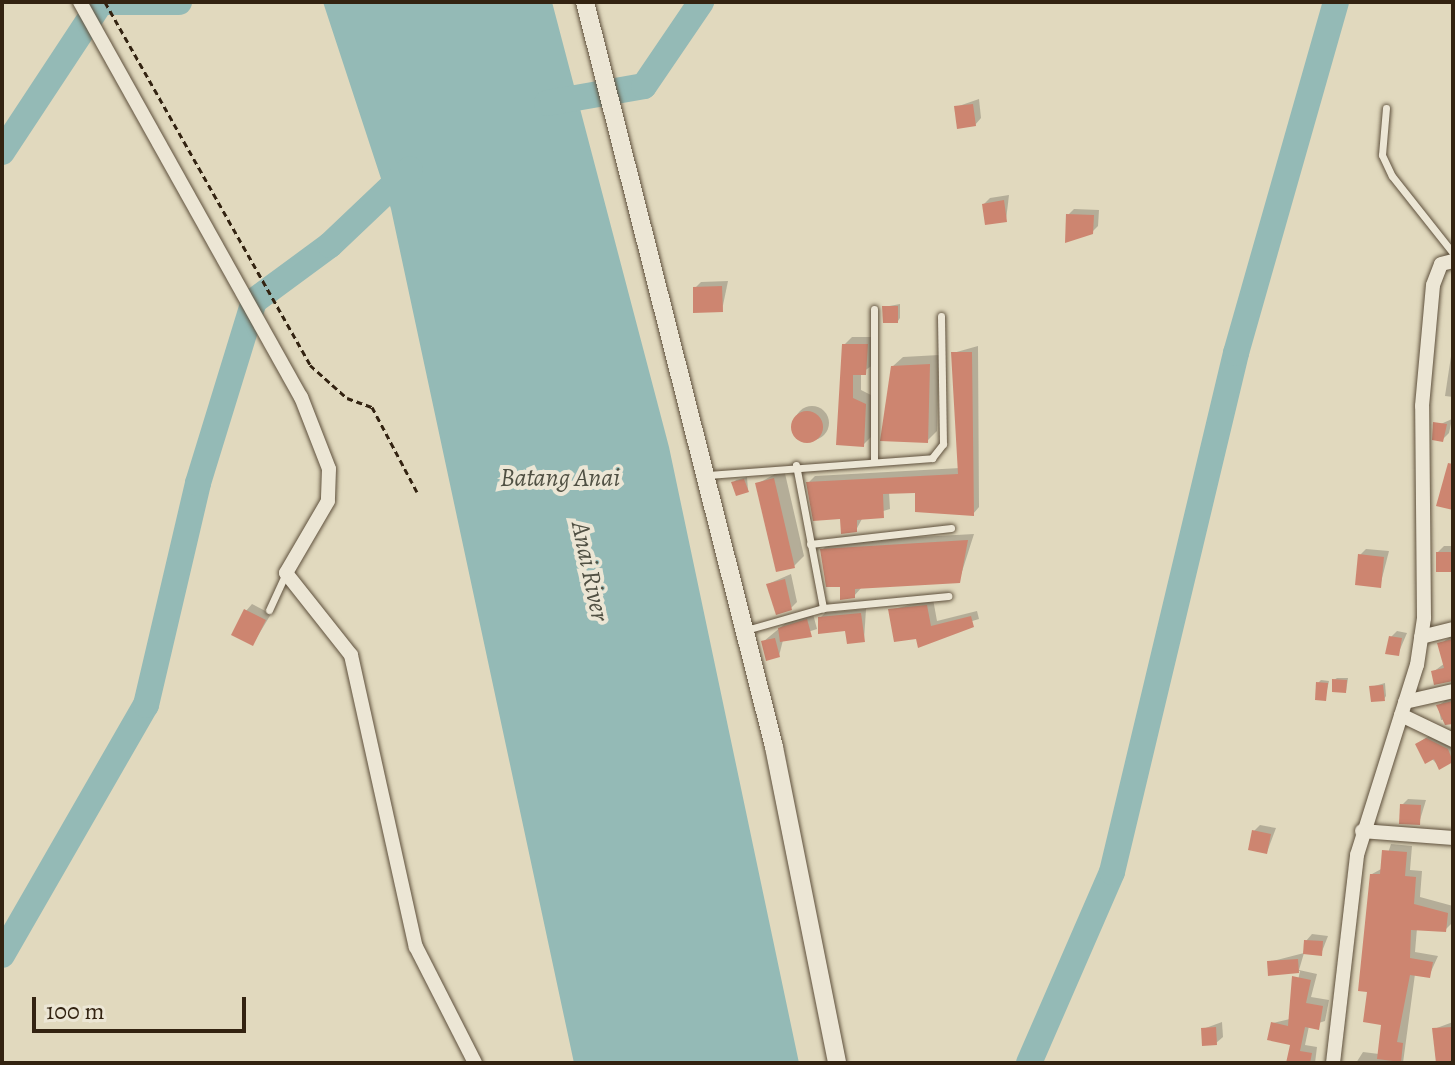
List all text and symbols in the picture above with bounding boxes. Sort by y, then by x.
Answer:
water label: Batang Anai [500,462,620,494]
water label: Anai River [564,518,616,624]
scale bar [36,981,250,1031]
text: 100 m [46,995,105,1027]

